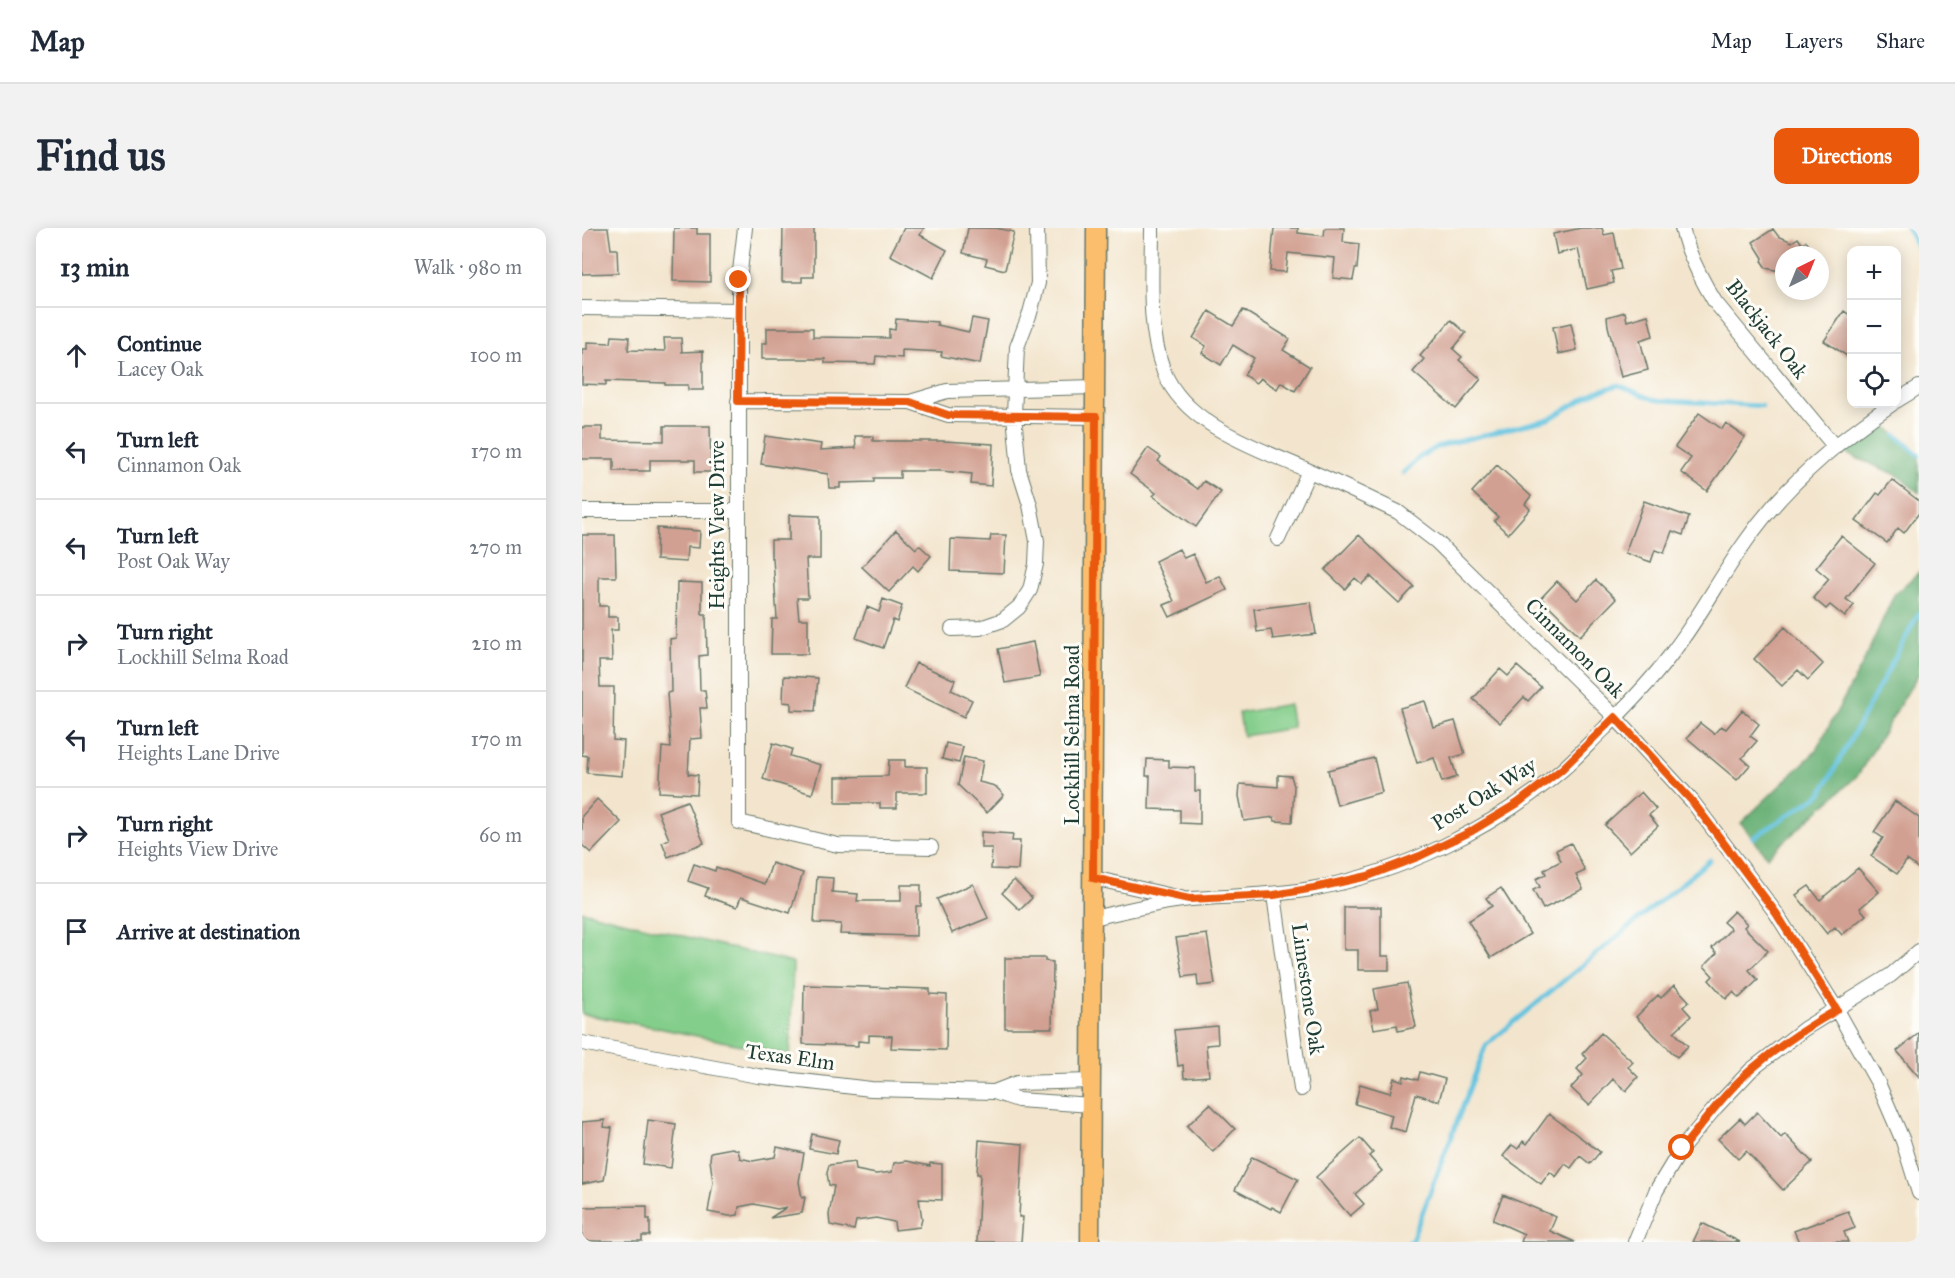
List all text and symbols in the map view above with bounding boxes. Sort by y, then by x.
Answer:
text: Map [30,24,85,59]
text: Map [1711,28,1752,54]
text: Layers [1785,28,1843,54]
text: Share [1876,28,1925,54]
button: Directions [1774,128,1919,184]
text: Find us [36,130,166,182]
north arrow [1775,246,1829,300]
map controls [1847,246,1901,408]
button: + [1847,246,1901,300]
text: 13 min [60,251,129,283]
text: Walk · 980 m [414,255,522,279]
route end [725,266,751,292]
street label: Blackjack Oak [1720,274,1814,384]
button: − [1847,300,1901,354]
text: Continue [117,330,202,357]
icon: ahead [60,339,93,372]
text: 100 m [470,343,522,367]
button: locate [1847,354,1901,408]
text: Lacey Oak [117,357,204,381]
text: Turn left [117,426,199,453]
icon: left [60,435,93,468]
text: 170 m [471,439,522,463]
street label: Heights View Drive [704,440,730,610]
text: Cinnamon Oak [117,453,241,477]
text: Turn left [117,522,199,549]
icon: left [60,531,93,564]
text: 270 m [469,535,522,559]
text: Post Oak Way [117,549,230,573]
street label: Cinnamon Oak [1520,593,1631,704]
text: Turn right [117,618,213,645]
icon: right [60,627,93,660]
text: 210 m [472,631,522,655]
street label: Lockhill Selma Road [1059,644,1085,825]
text: Lockhill Selma Road [117,645,289,669]
text: Turn left [117,714,199,741]
icon: left [60,723,93,756]
text: 170 m [471,727,522,751]
text: Heights Lane Drive [117,741,280,765]
street label: Post Oak Way [1427,751,1542,836]
text: Turn right [117,810,213,837]
icon: right [60,819,93,852]
text: 60 m [479,823,522,847]
text: Heights View Drive [117,837,278,861]
icon: arrive [60,915,93,948]
text: Arrive at destination [117,918,300,945]
street label: Limestone Oak [1286,921,1330,1057]
street label: Texas Elm [744,1038,837,1076]
route start [1668,1134,1694,1160]

